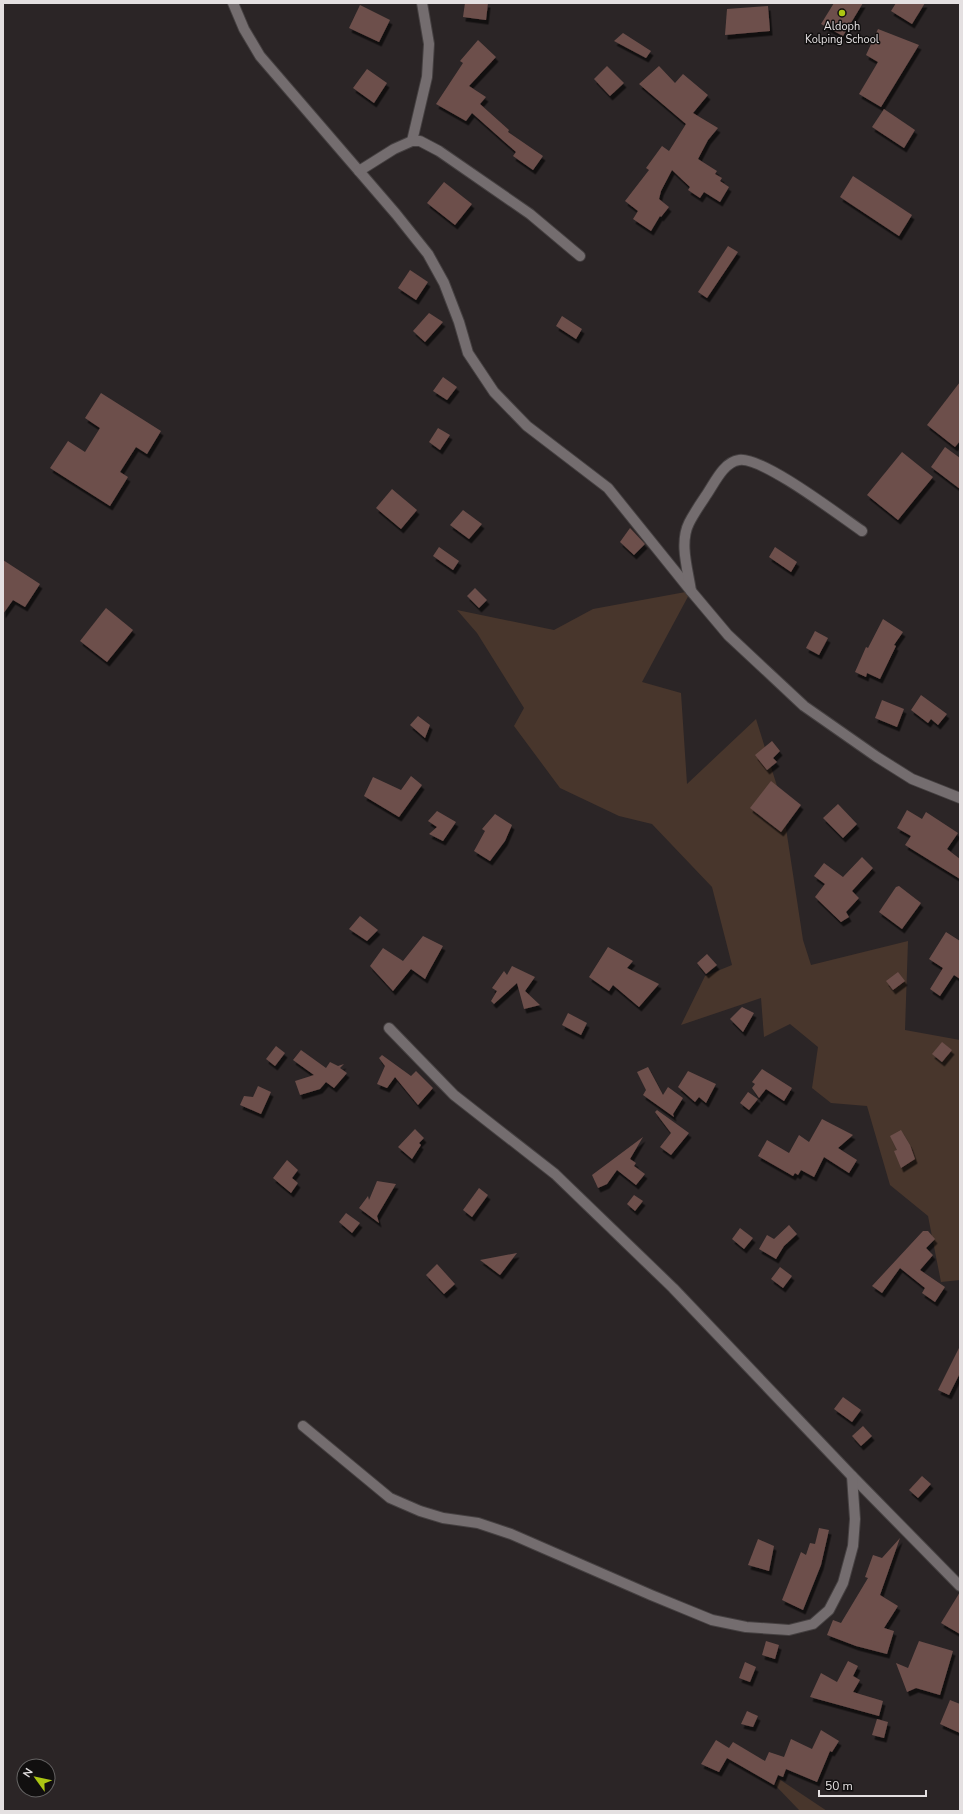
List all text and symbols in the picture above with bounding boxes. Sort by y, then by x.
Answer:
marker: Aldoph Kolping School [837,8,847,18]
place label: Aldoph Kolping School [805,19,880,47]
north arrow [16,1758,56,1798]
text: N [20,1765,37,1780]
scale bar [819,1772,926,1798]
text: 50 m [825,1778,853,1794]

